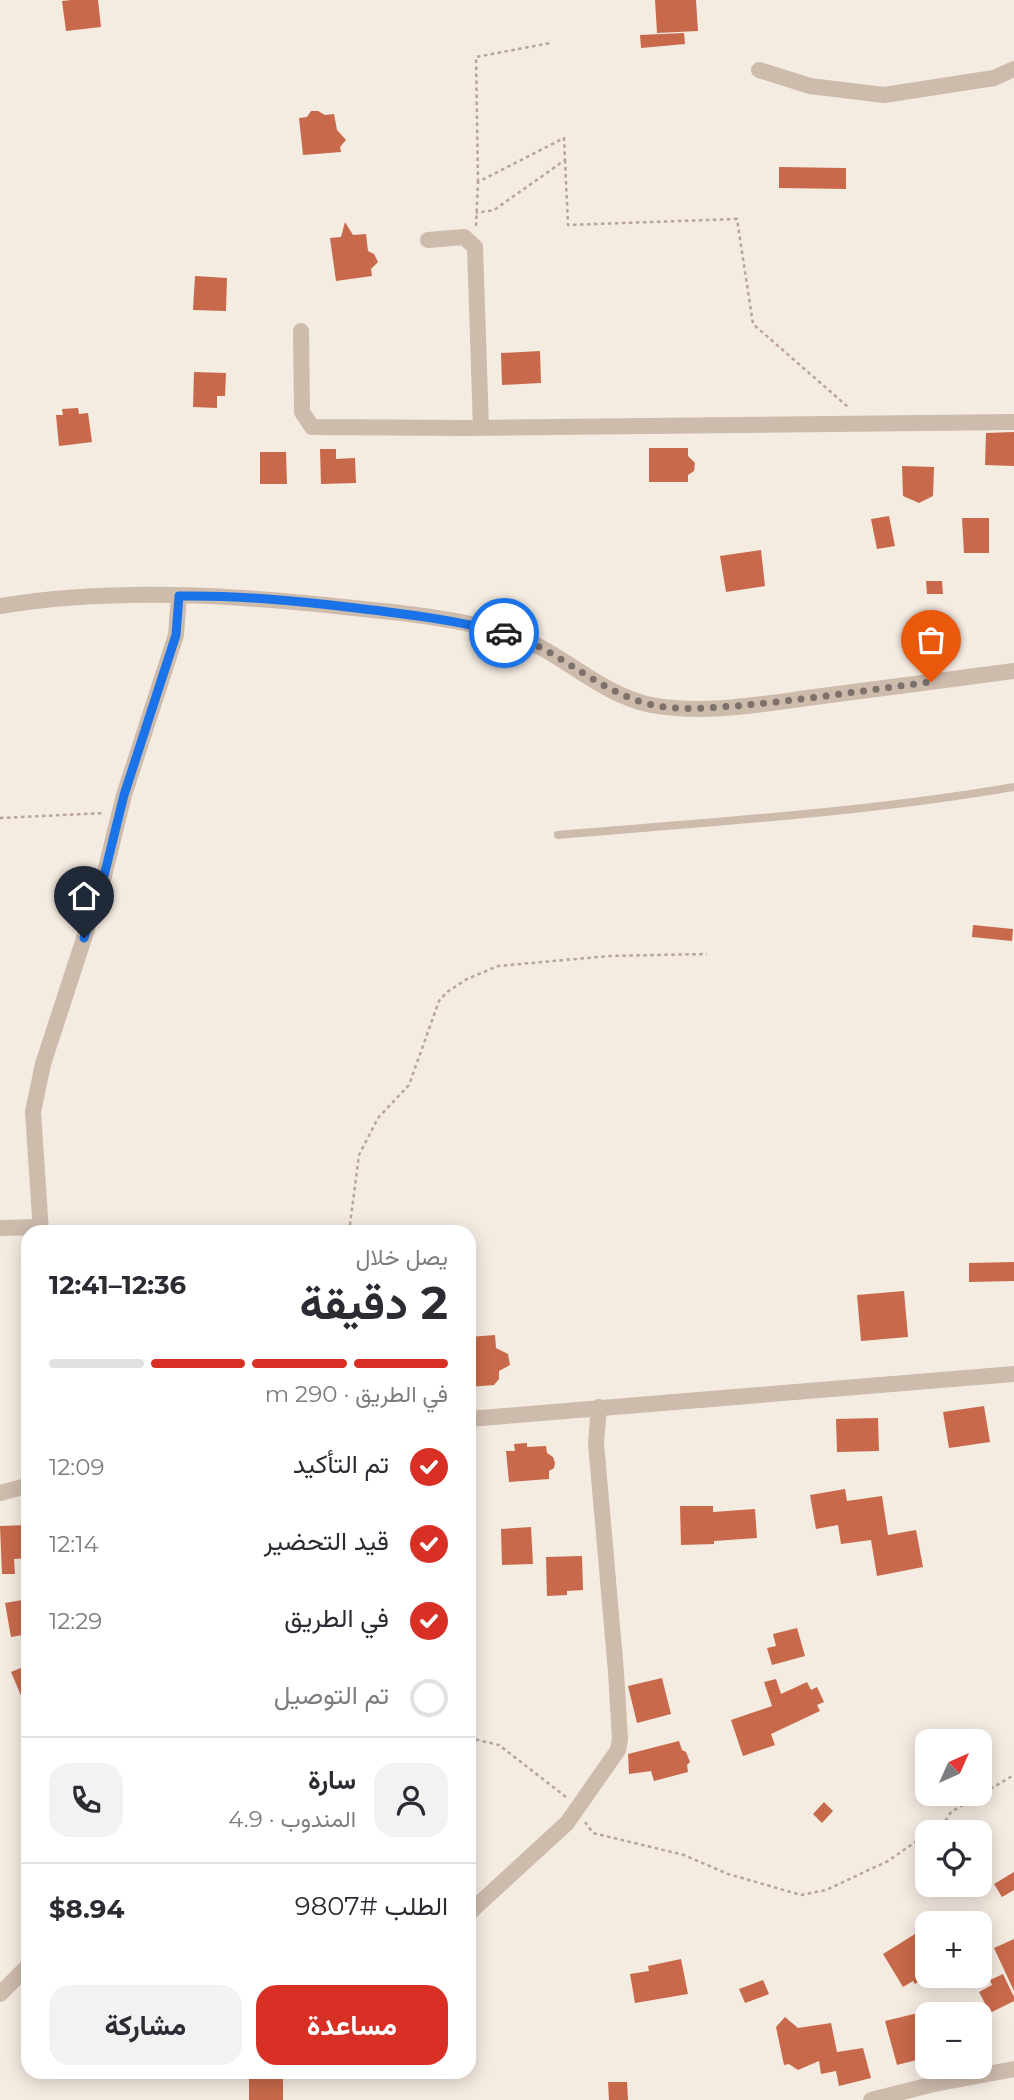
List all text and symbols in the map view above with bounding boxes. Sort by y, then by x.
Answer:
courier [469,598,539,668]
pin [901,610,961,682]
icon: car [485,614,523,652]
icon: bag [912,621,950,659]
pin [54,866,114,938]
icon: home [65,877,103,915]
text: يصل خلال [356,1243,448,1271]
text: 12:36–12:41 [49,1269,186,1301]
text: 2 دقيقة [299,1274,448,1331]
text: في الطريق · 290 m [265,1380,448,1408]
text: تم التأكيد [293,1448,389,1480]
icon: check [410,1448,448,1486]
text: 12:09 [49,1453,104,1481]
text: قيد التحضير [264,1525,389,1557]
icon: check [410,1525,448,1563]
text: 12:14 [49,1530,99,1558]
text: في الطريق [284,1602,389,1634]
icon: check [410,1602,448,1640]
text: 12:29 [49,1607,102,1635]
text: تم التوصيل [274,1679,389,1711]
north arrow [915,1729,992,1806]
map controls [915,1729,992,2079]
button: phone [49,1763,123,1837]
button: person [374,1763,448,1837]
text: سارة [308,1764,356,1796]
text: المندوب · 4.9 [228,1805,356,1833]
button: locate [915,1820,992,1897]
text: الطلب #9807 [295,1890,448,1922]
text: $8.94 [49,1893,124,1925]
button: + [915,1911,992,1988]
button: مشاركة [49,1985,242,2065]
button: مساعدة [256,1985,448,2065]
button: − [915,2002,992,2079]

